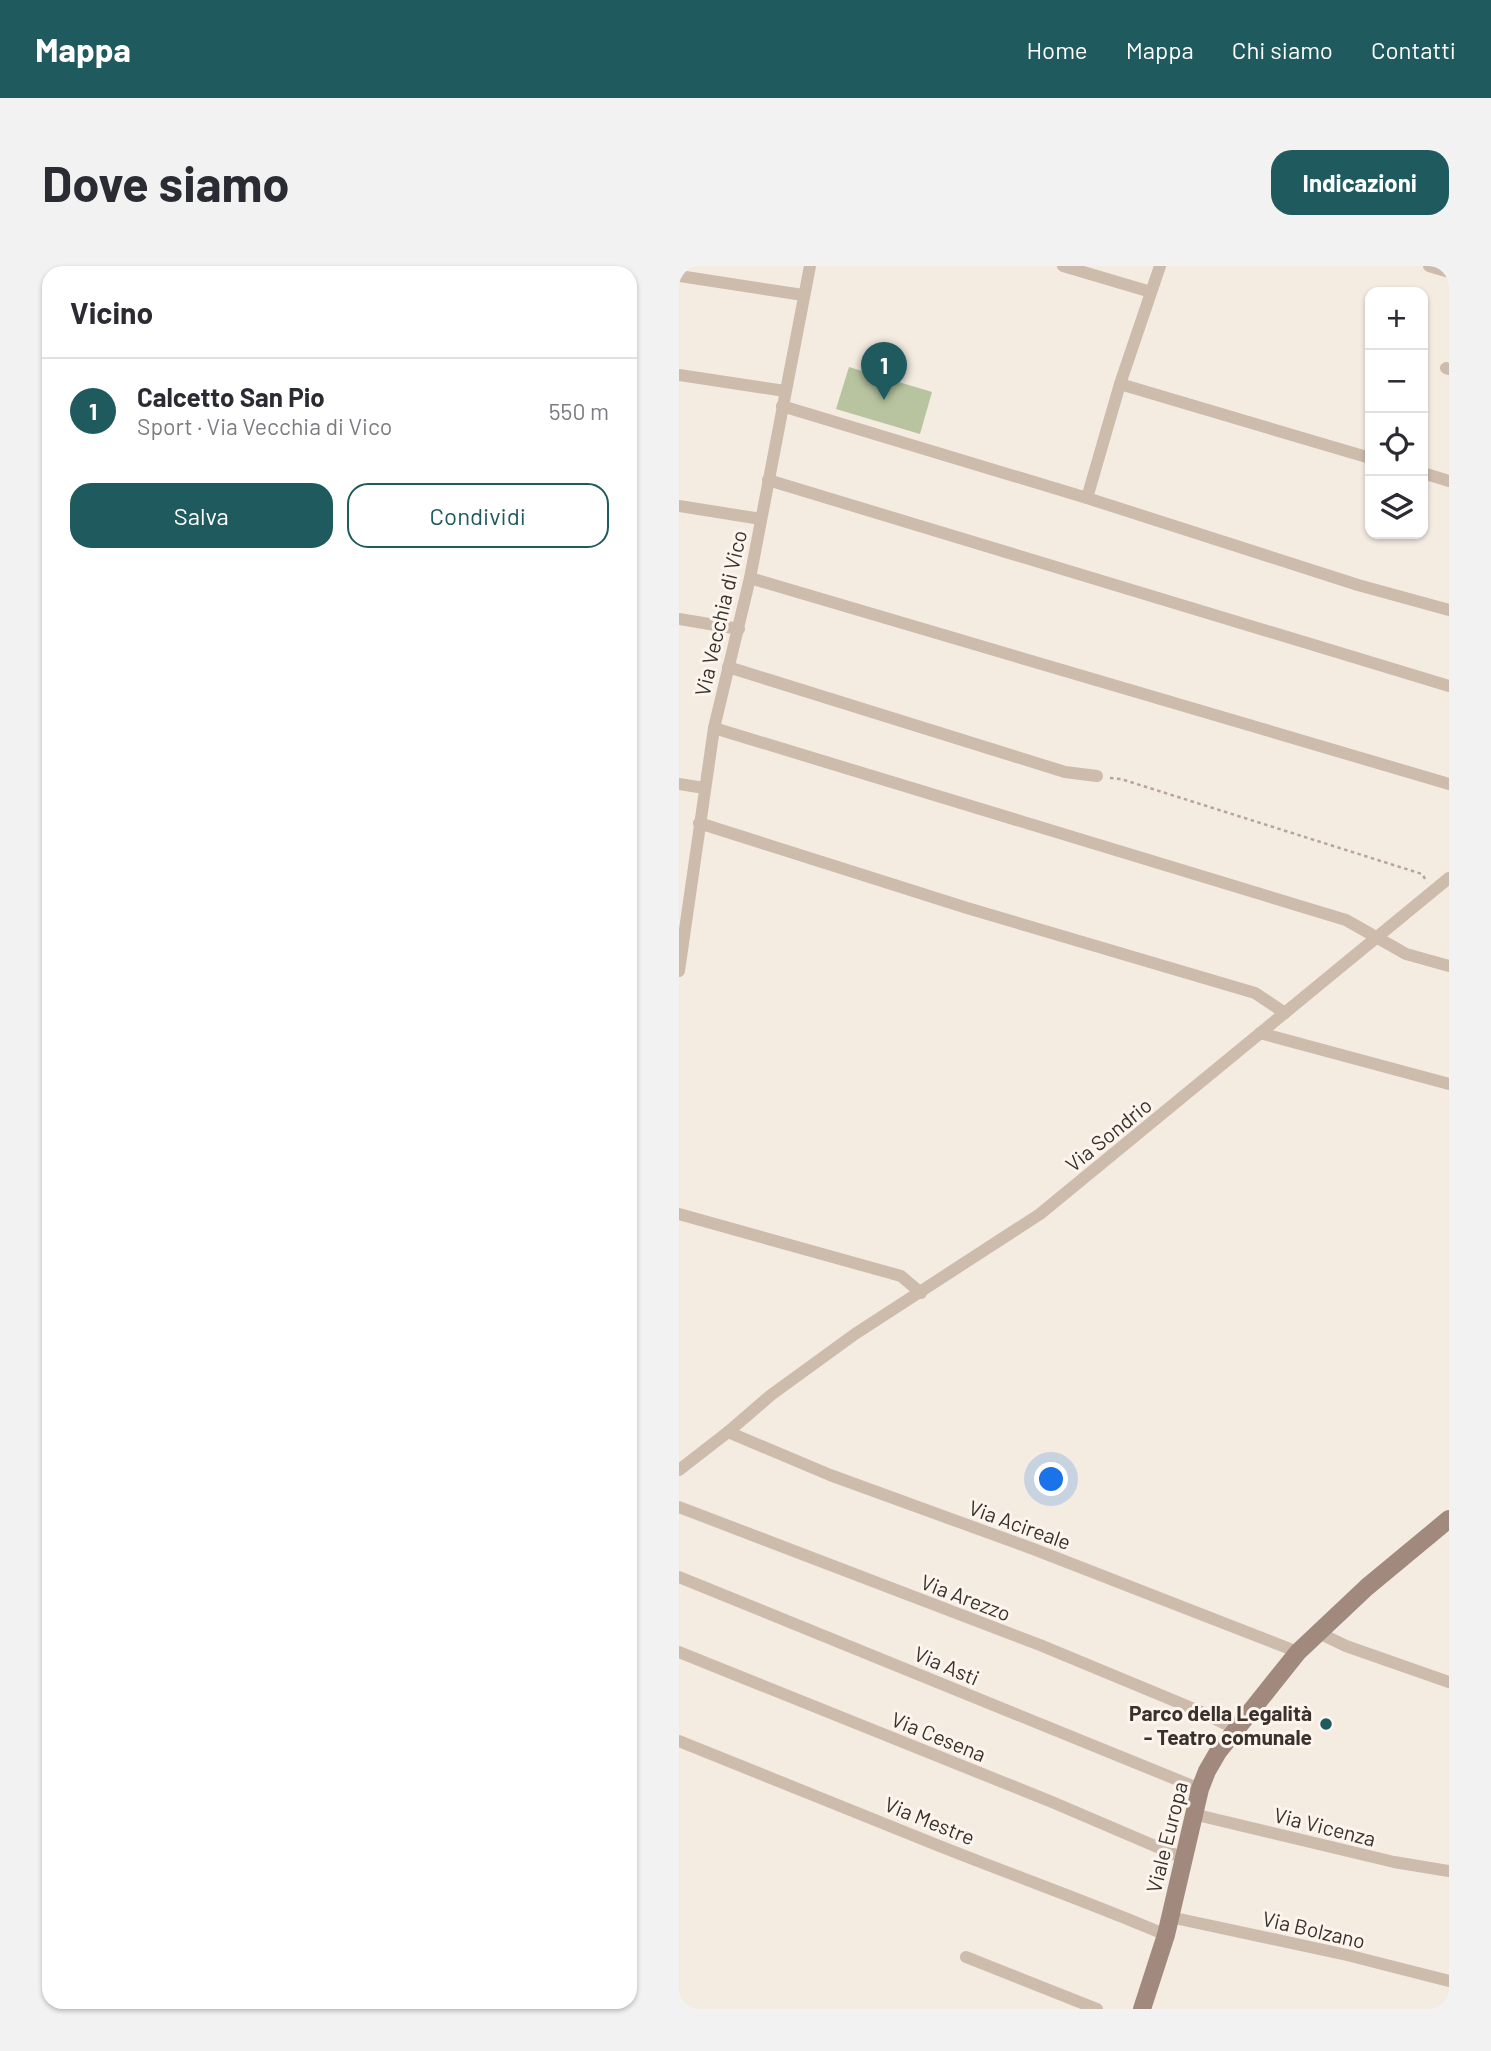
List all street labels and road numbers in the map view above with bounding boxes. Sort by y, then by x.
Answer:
street label: Via Vecchia di Vico [689,528,751,698]
street label: Via Sondrio [1060,1092,1156,1176]
street label: Via Acireale [966,1494,1074,1554]
street label: Via Arezzo [918,1568,1014,1626]
street label: Via Asti [911,1640,983,1690]
street label: Via Cesena [888,1706,990,1766]
street label: Viale Europa [1140,1779,1192,1895]
street label: Via Mestre [881,1791,979,1849]
street label: Via Vicenza [1272,1801,1378,1851]
street label: Via Bolzano [1260,1905,1368,1953]

